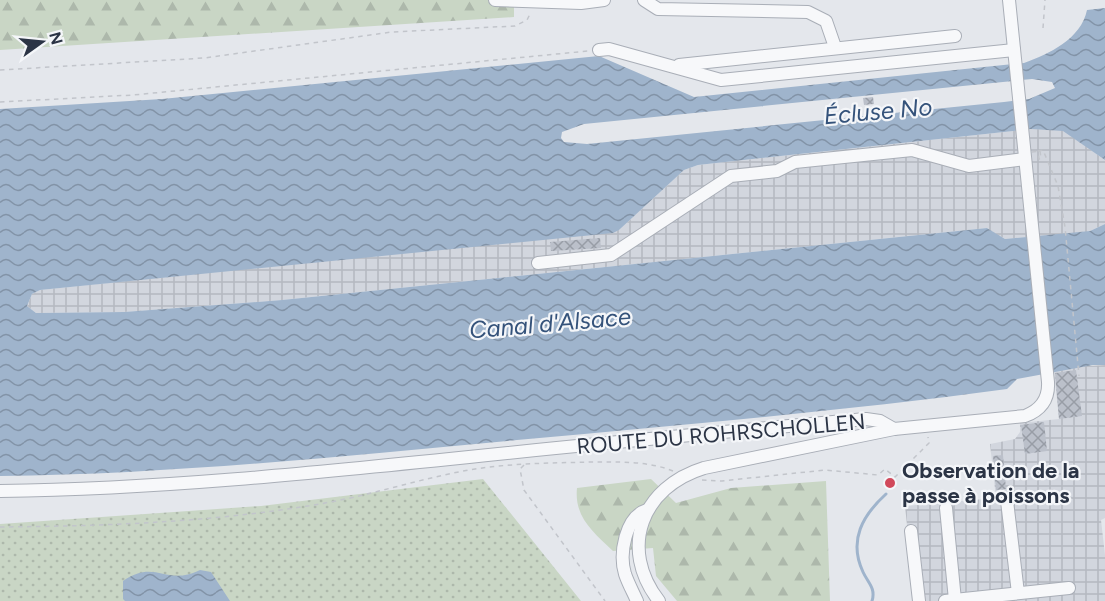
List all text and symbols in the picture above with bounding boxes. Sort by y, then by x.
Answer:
north arrow [12,12,72,72]
text: N [45,30,67,47]
water label: Écluse No [823,92,934,130]
water label: Canal d'Alsace [468,301,632,345]
street label: ROUTE DU ROHRSCHOLLEN [575,408,867,460]
place label: Observation de la passe à poissons [902,457,1080,509]
marker: Observation de la passe à poissons [883,476,897,490]

